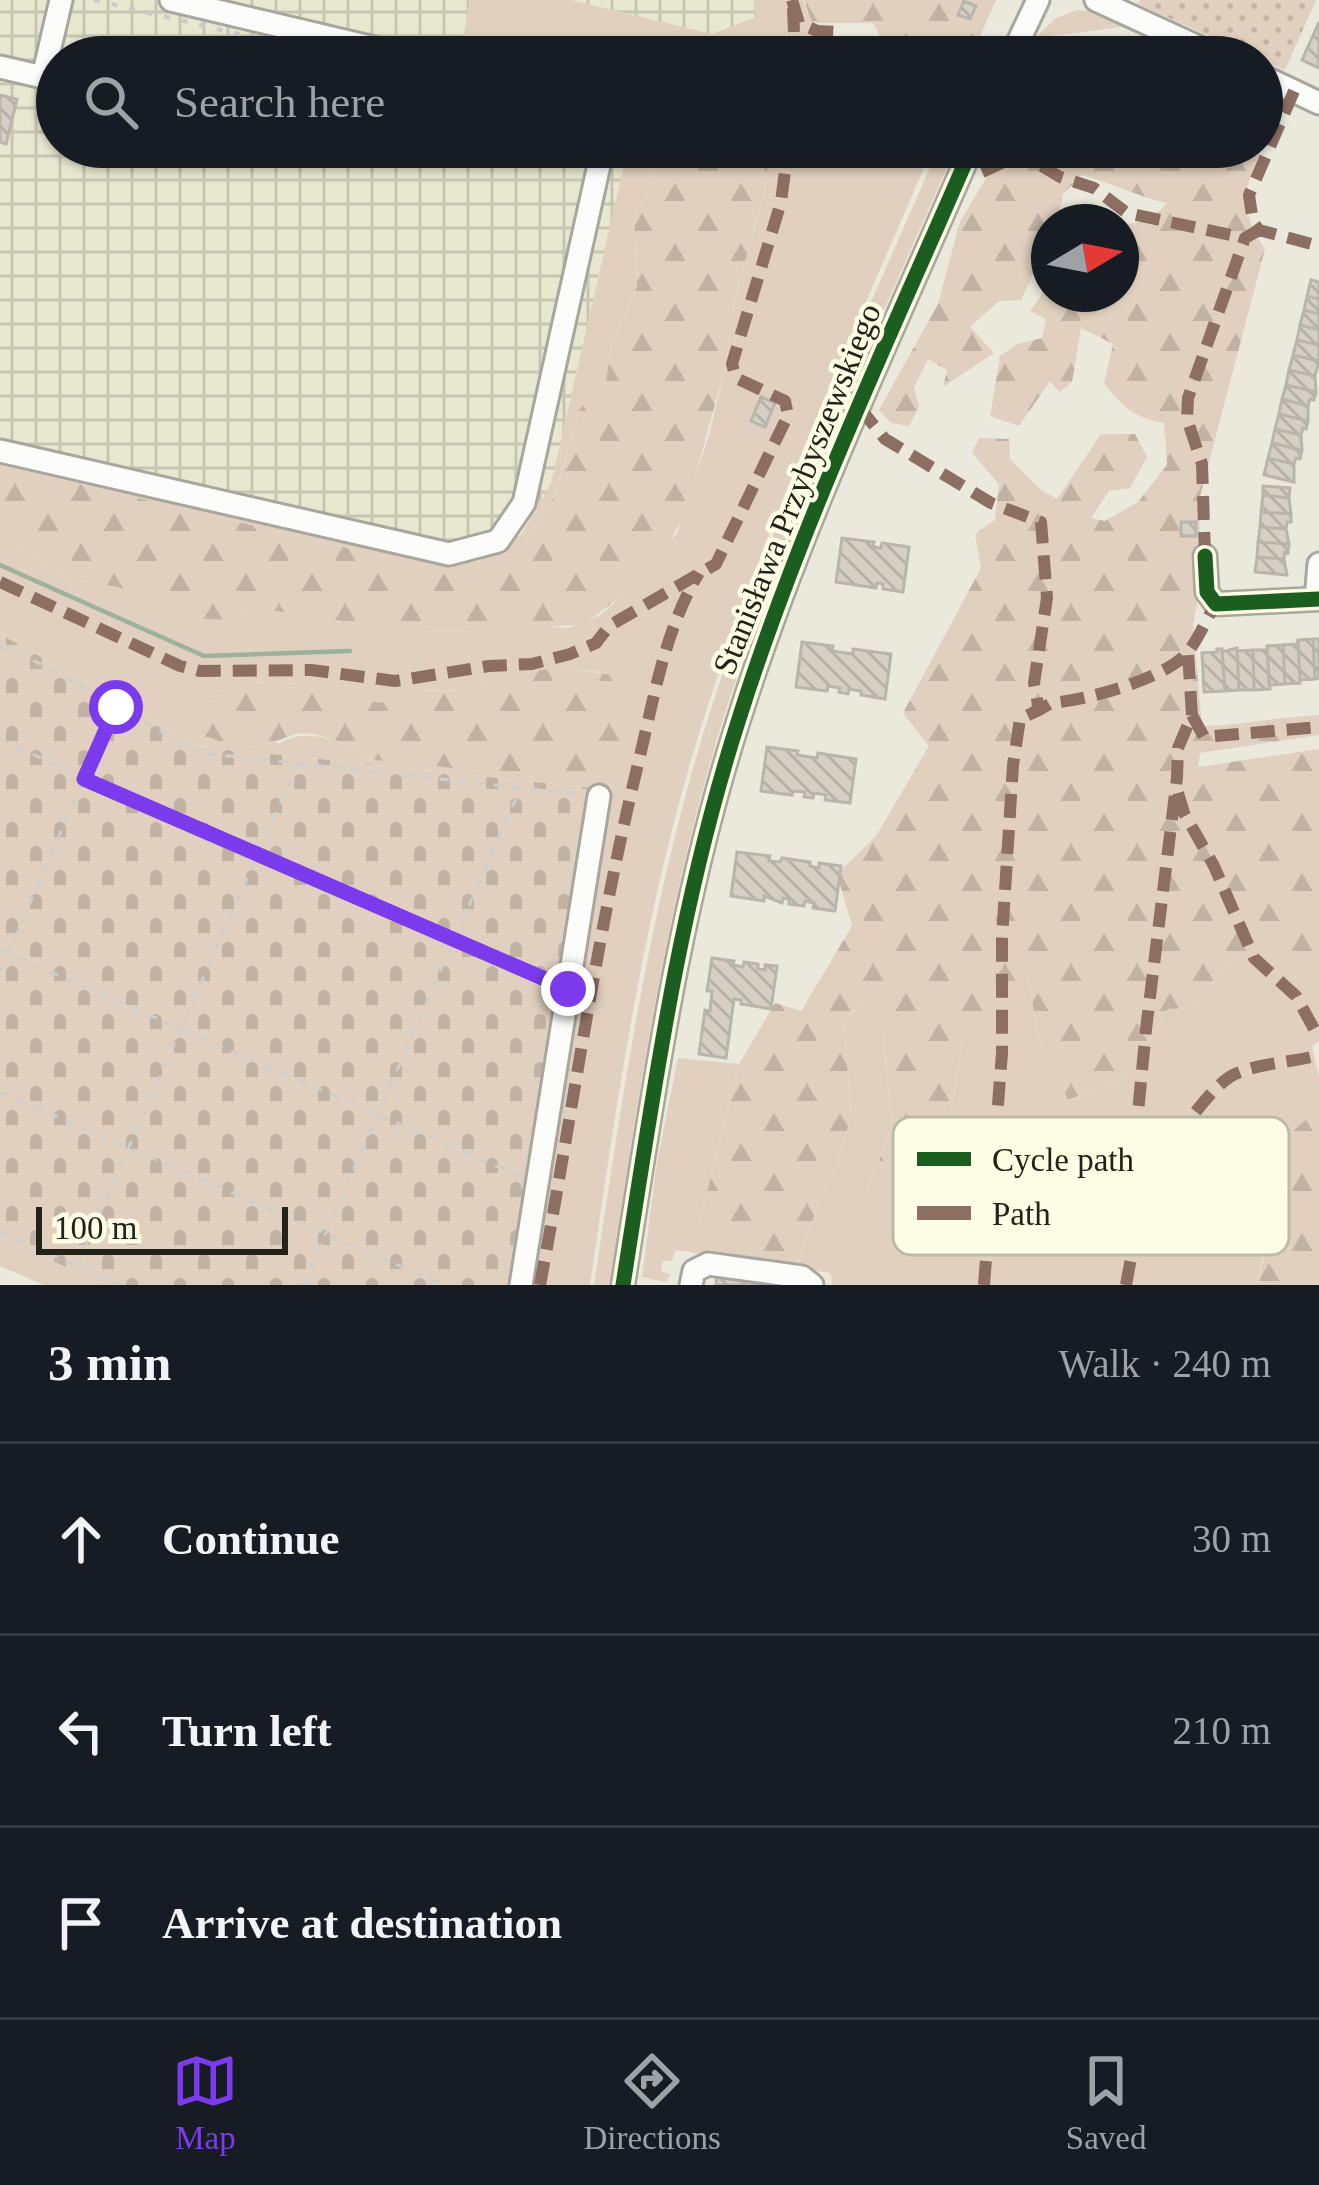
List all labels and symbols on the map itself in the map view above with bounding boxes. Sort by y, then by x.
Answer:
north arrow [1031,204,1139,312]
street label: Stanisława Przybyszewskiego [706,298,888,680]
route start [89,680,143,734]
route end [541,962,595,1016]
legend [893,1117,1289,1255]
text: Cycle path [992,1142,1135,1178]
text: Path [992,1196,1051,1232]
scale bar [36,1201,288,1254]

